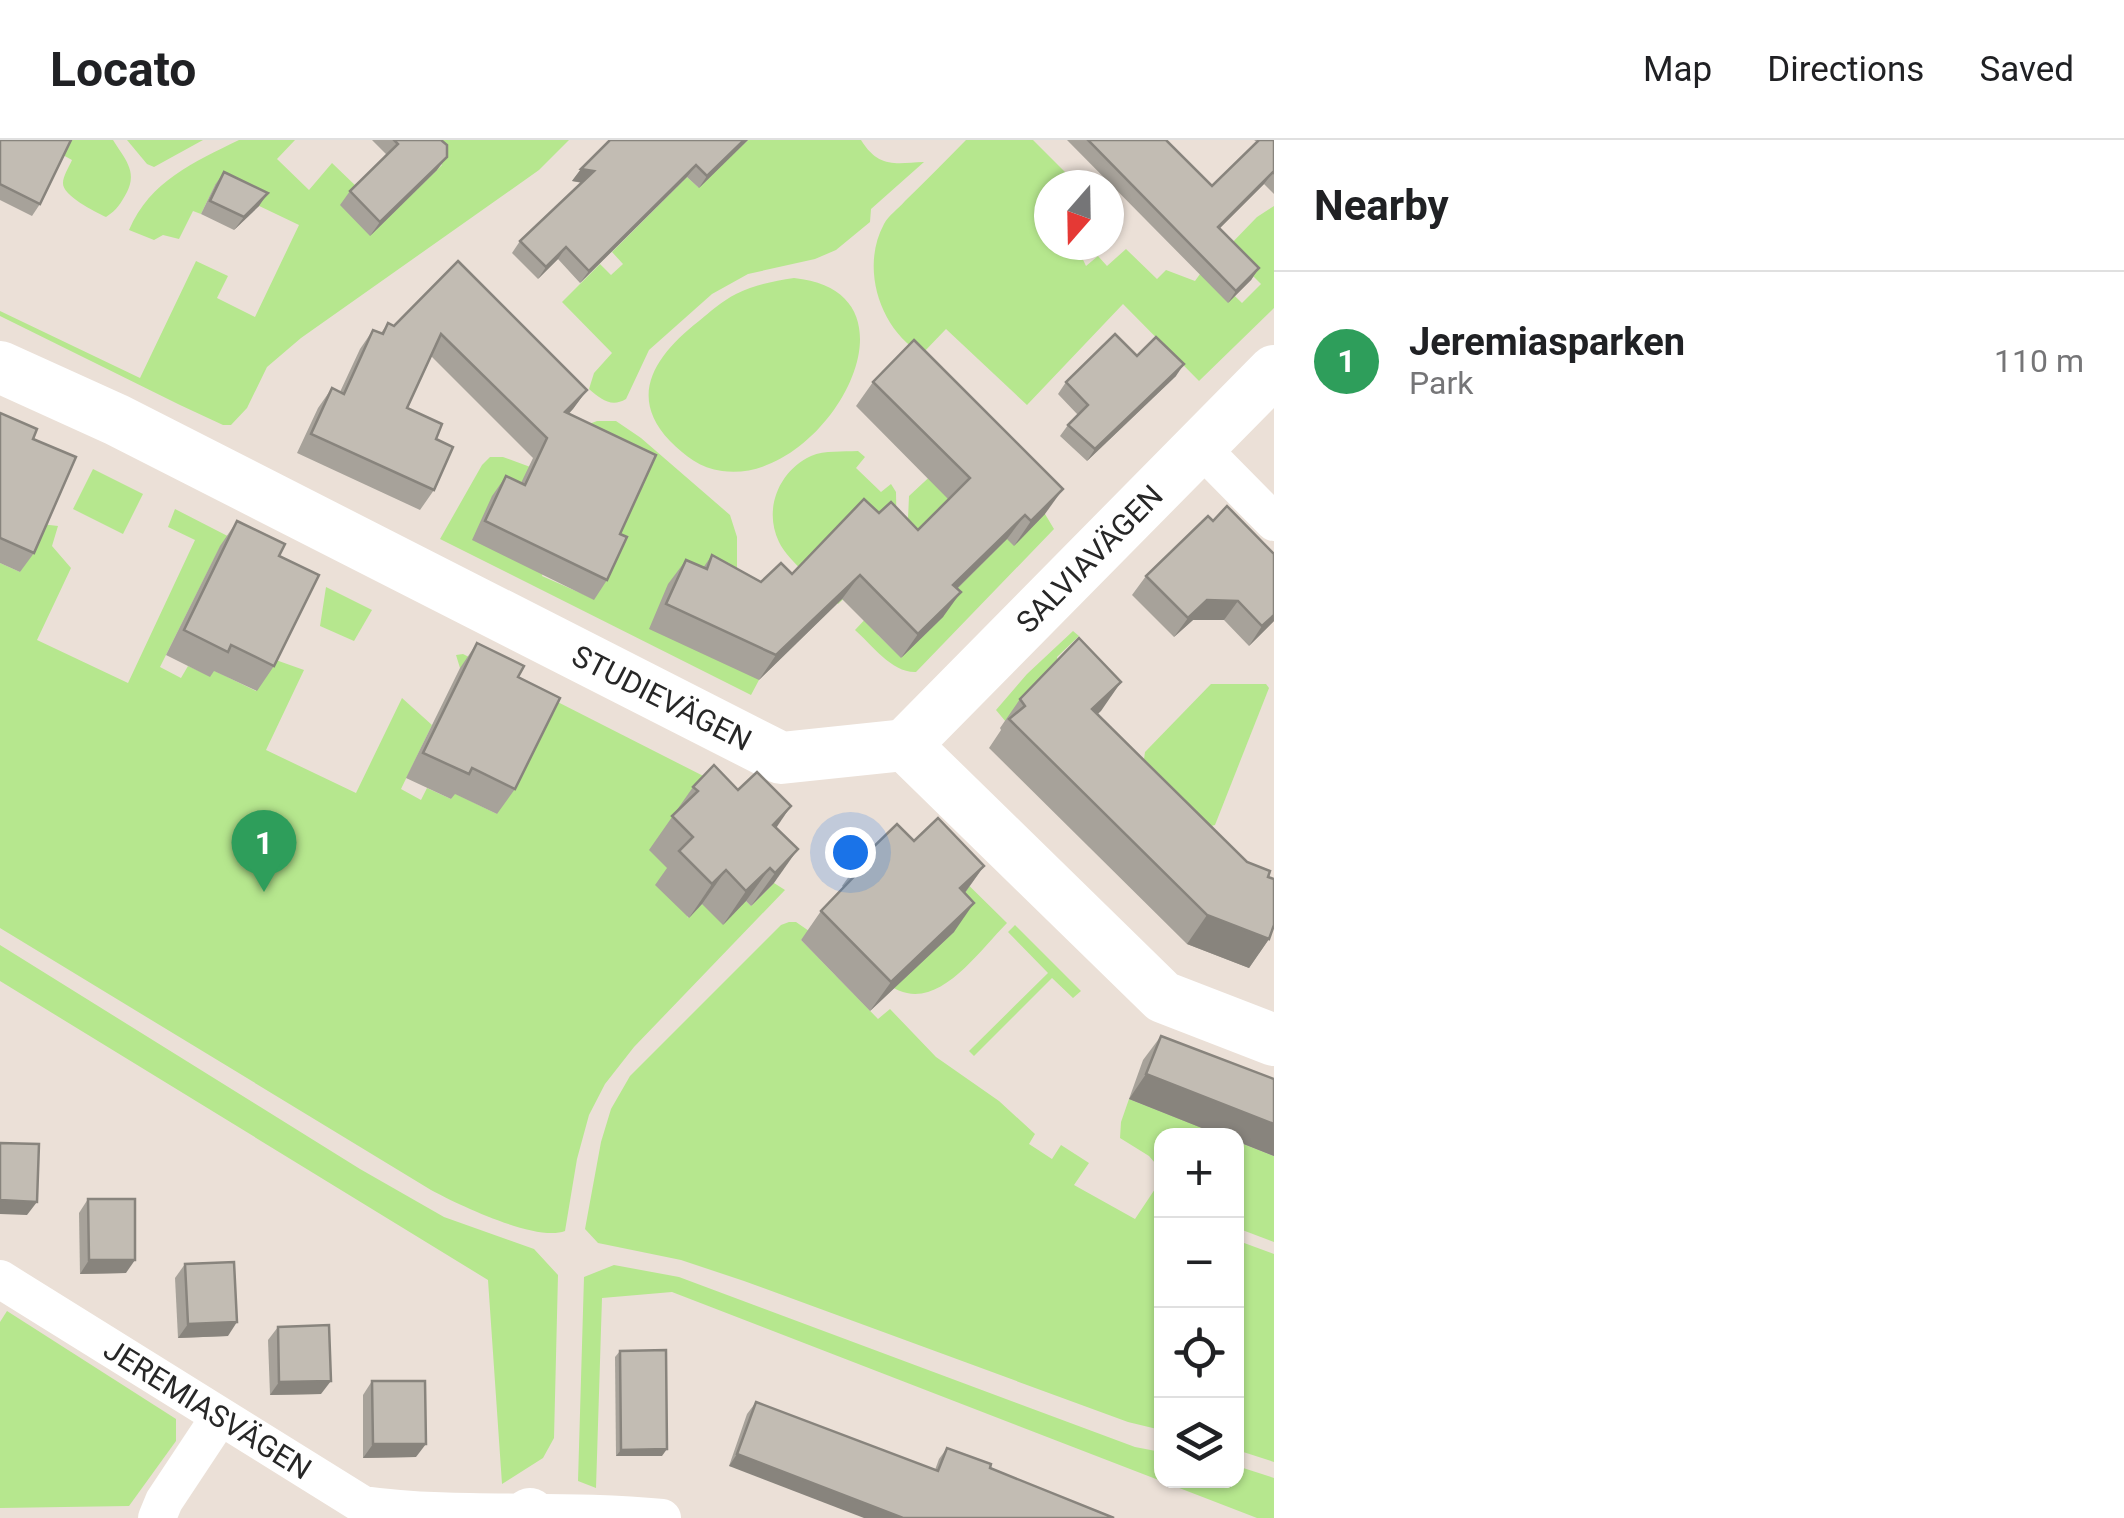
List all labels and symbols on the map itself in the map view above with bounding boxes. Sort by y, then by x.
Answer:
north arrow [1034,170,1124,260]
street label: SALVIAVÄGEN [1009,477,1169,640]
street label: STUDIEVÄGEN [567,637,757,758]
pin: 1 [232,810,296,892]
your location [825,827,876,878]
street label: JEREMIASVÄGEN [98,1331,318,1486]

